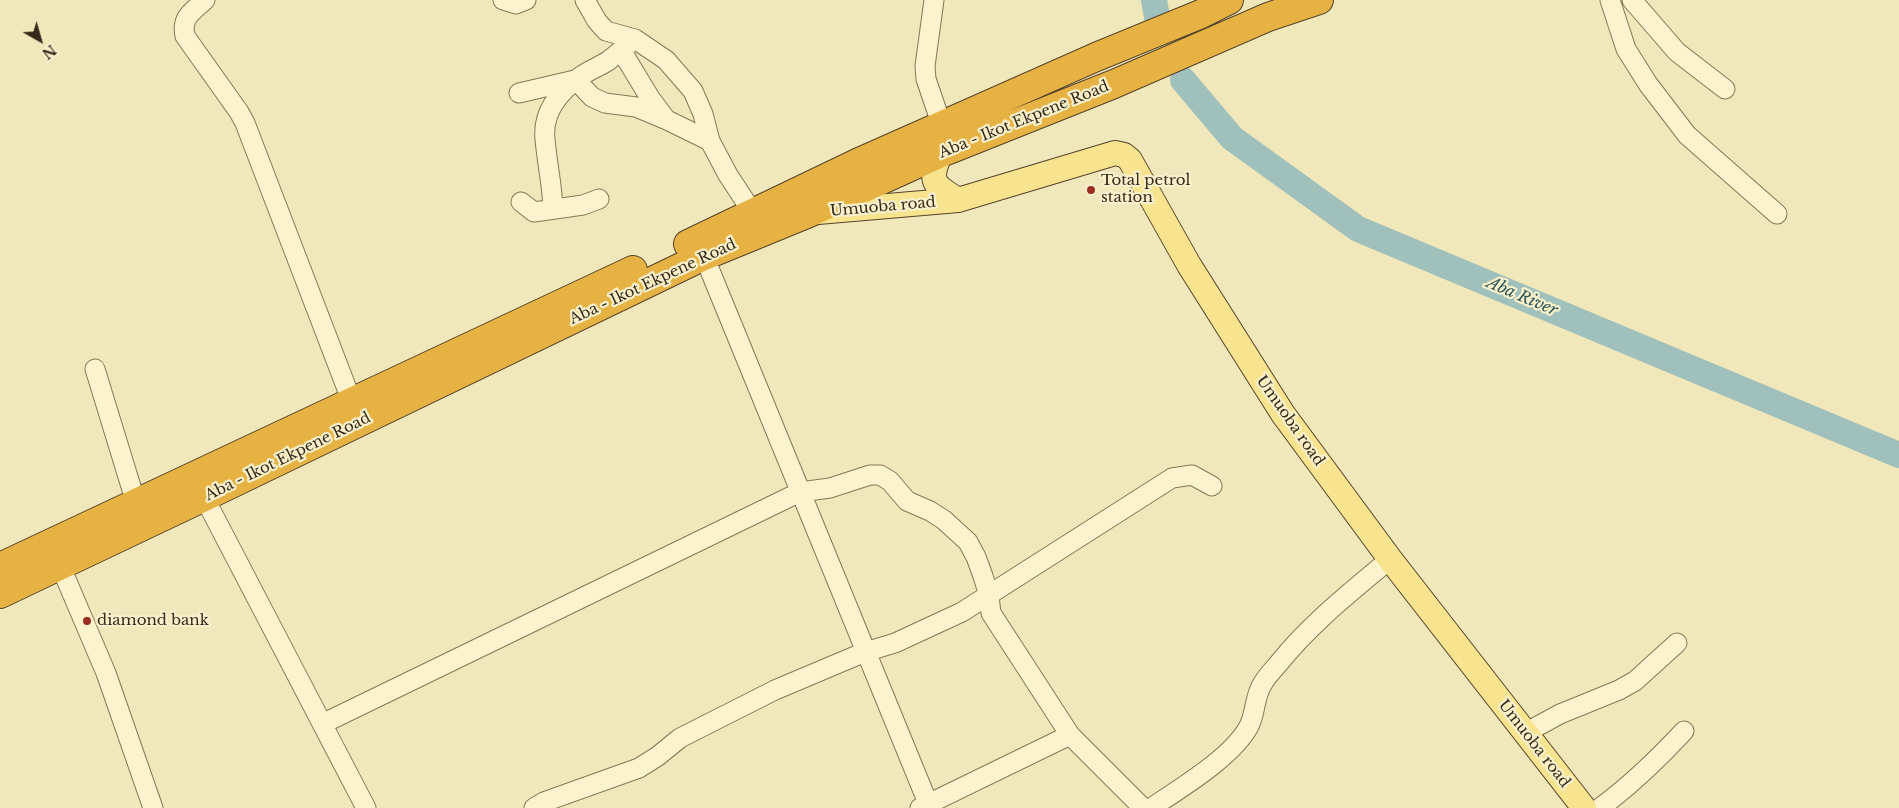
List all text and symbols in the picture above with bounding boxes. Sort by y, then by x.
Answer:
north arrow [15,15,65,65]
text: N [39,41,60,63]
street label: Aba - Ikot Ekpene Road [936,78,1112,162]
place label: Total petrol station [1101,172,1190,207]
marker: Total petrol station [1085,184,1097,196]
street label: Umuoba road [829,193,937,221]
street label: Aba - Ikot Ekpene Road [567,235,739,329]
water label: Aba River [1484,274,1560,320]
street label: Umuoba road [1252,372,1328,470]
street label: Aba - Ikot Ekpene Road [202,409,374,505]
place label: diamond bank [97,612,209,630]
marker: diamond bank [81,615,93,627]
street label: Umuoba road [1494,697,1574,791]

